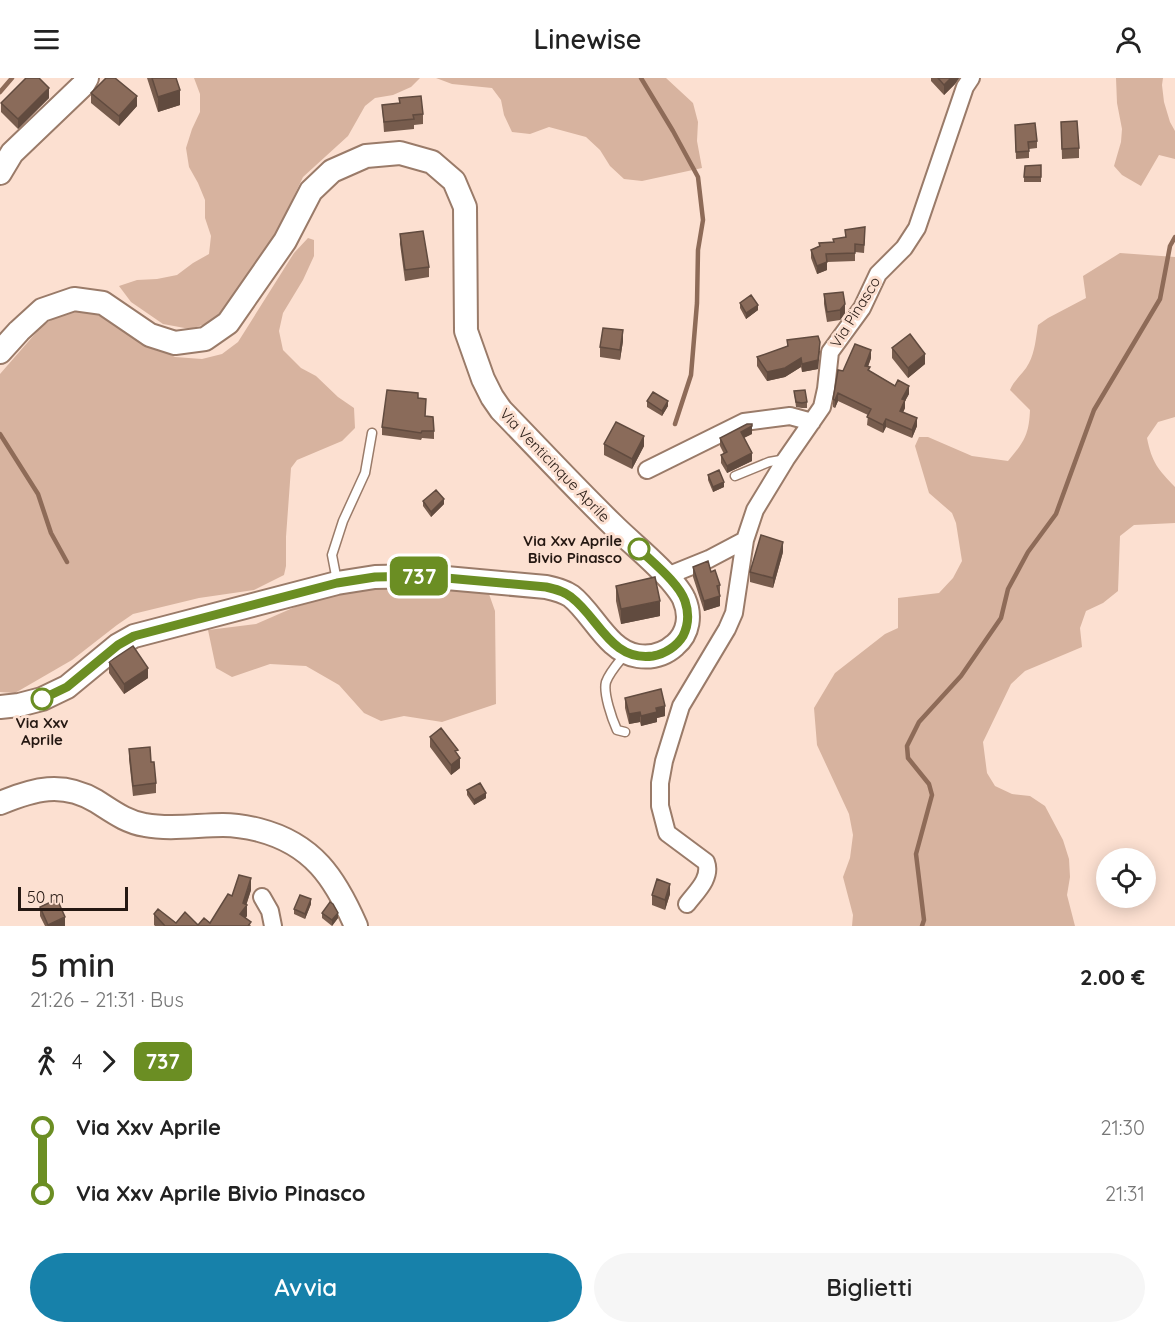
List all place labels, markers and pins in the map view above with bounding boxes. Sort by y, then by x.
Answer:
place label: Via Xxv Aprile Bivio Pinasco [523,531,622,567]
marker: Via Xxv Aprile Bivio Pinasco [628,538,650,560]
marker: Via Xxv Aprile [31,688,53,710]
place label: Via Xxv Aprile [16,713,68,749]

